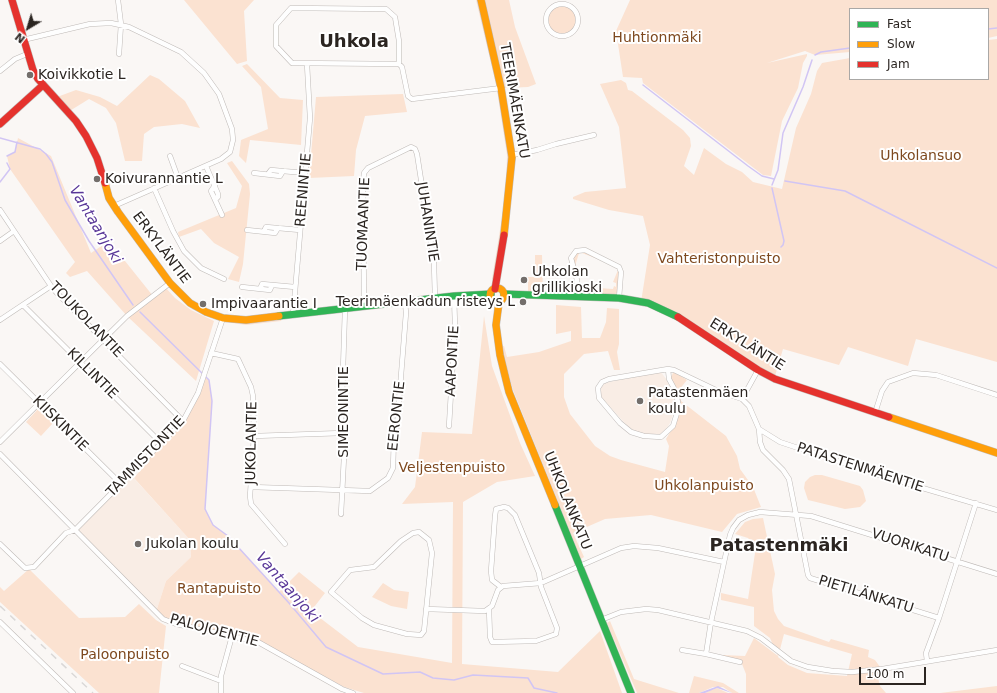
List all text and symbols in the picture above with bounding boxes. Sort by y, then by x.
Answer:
north arrow [8,8,48,48]
legend [849,8,989,80]
text: Fast [887,17,911,31]
text: N [13,30,28,46]
park label: Huhtionmäki [612,30,702,46]
district label: Uhkola [319,31,389,53]
text: Slow [887,37,915,51]
street label: TEERIMÄENKATU [496,42,532,160]
text: Jam [887,57,910,71]
place label: Koivikkotie L [38,67,126,83]
marker: Koivikkotie L [25,70,35,80]
park label: Uhkolansuo [880,148,962,164]
street label: REENINTIE [292,152,316,228]
place label: Koivurannantie L [105,171,223,187]
marker: Koivurannantie L [92,174,102,184]
street label: TUOMAANTIE [354,177,374,271]
street label: JUHANINTIE [412,181,442,263]
water label: Vantaanjoki [65,183,125,267]
street label: ERKYLÄNTIE [129,209,193,287]
park label: Vahteristonpuisto [658,251,780,267]
place label: Uhkolan grillikioski [532,264,602,296]
marker: Uhkolan grillikioski [519,275,529,285]
street label: TOUKOLANTIE [46,279,126,361]
place label: Teerimäenkadun risteys L [336,294,515,310]
place label: Impivaarantie I [211,296,317,312]
marker: Teerimäenkadun risteys L [518,297,528,307]
marker: Impivaarantie I [198,299,208,309]
street label: ERKYLÄNTIE [706,315,788,375]
street label: AAPONTIE [443,325,463,397]
street label: KILLINTIE [63,345,121,403]
street label: SIMEONINTIE [336,366,352,458]
street label: EERONTIE [385,380,409,452]
place label: Patastenmäen koulu [648,385,748,418]
street label: KIISKINTIE [29,393,91,455]
marker: Patastenmäen koulu [635,396,645,406]
street label: JUKOLANTIE [243,401,261,485]
street label: TAMMISTONTIE [103,413,189,501]
street label: PATASTENMÄENTIE [794,440,926,496]
street label: UHKOLANKATU [540,449,594,553]
park label: Veljestenpuisto [399,460,505,476]
park label: Uhkolanpuisto [654,478,754,494]
street label: VUORIKATU [869,526,951,566]
district label: Patastenmäki [710,535,848,557]
place label: Jukolan koulu [146,536,239,552]
marker: Jukolan koulu [133,539,143,549]
water label: Vantaanjoki [251,549,323,627]
street label: PIETILÄNKATU [816,573,916,617]
park label: Rantapuisto [177,581,261,597]
street label: PALOJOENTIE [168,611,260,651]
park label: Paloonpuisto [80,647,170,663]
scale bar [861,659,928,685]
text: 100 m [866,667,904,681]

